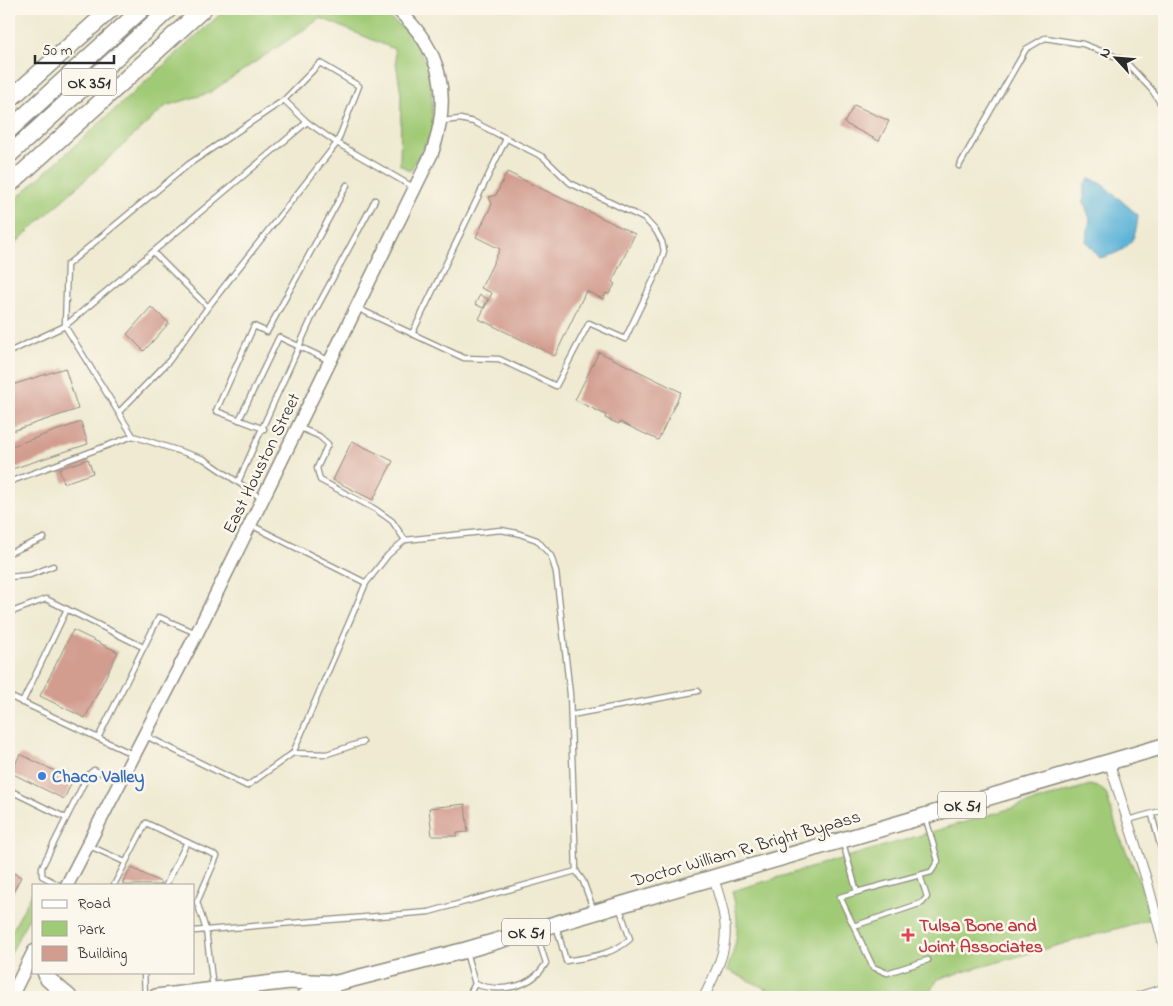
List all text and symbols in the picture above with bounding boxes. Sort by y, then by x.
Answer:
scale bar [35,32,114,64]
north arrow [1090,32,1140,82]
text: 50 m [42,40,73,62]
text: N [1094,44,1117,62]
road number: OK 351 [62,68,116,95]
street label: East Houston Street [217,389,308,539]
place label: Chaco Valley [52,765,144,792]
marker: Chaco Valley [36,770,48,782]
road number: OK 51 [938,792,986,818]
street label: Doctor William R. Bright Bypass [628,805,864,896]
legend [32,884,195,974]
text: Road [78,893,111,915]
place label: Tulsa Bone and Joint Associates [919,914,1043,961]
text: Park [78,919,106,941]
road number: OK 51 [502,919,550,946]
marker: Tulsa Bone and Joint Associates [901,928,915,942]
text: Building [77,943,127,966]

